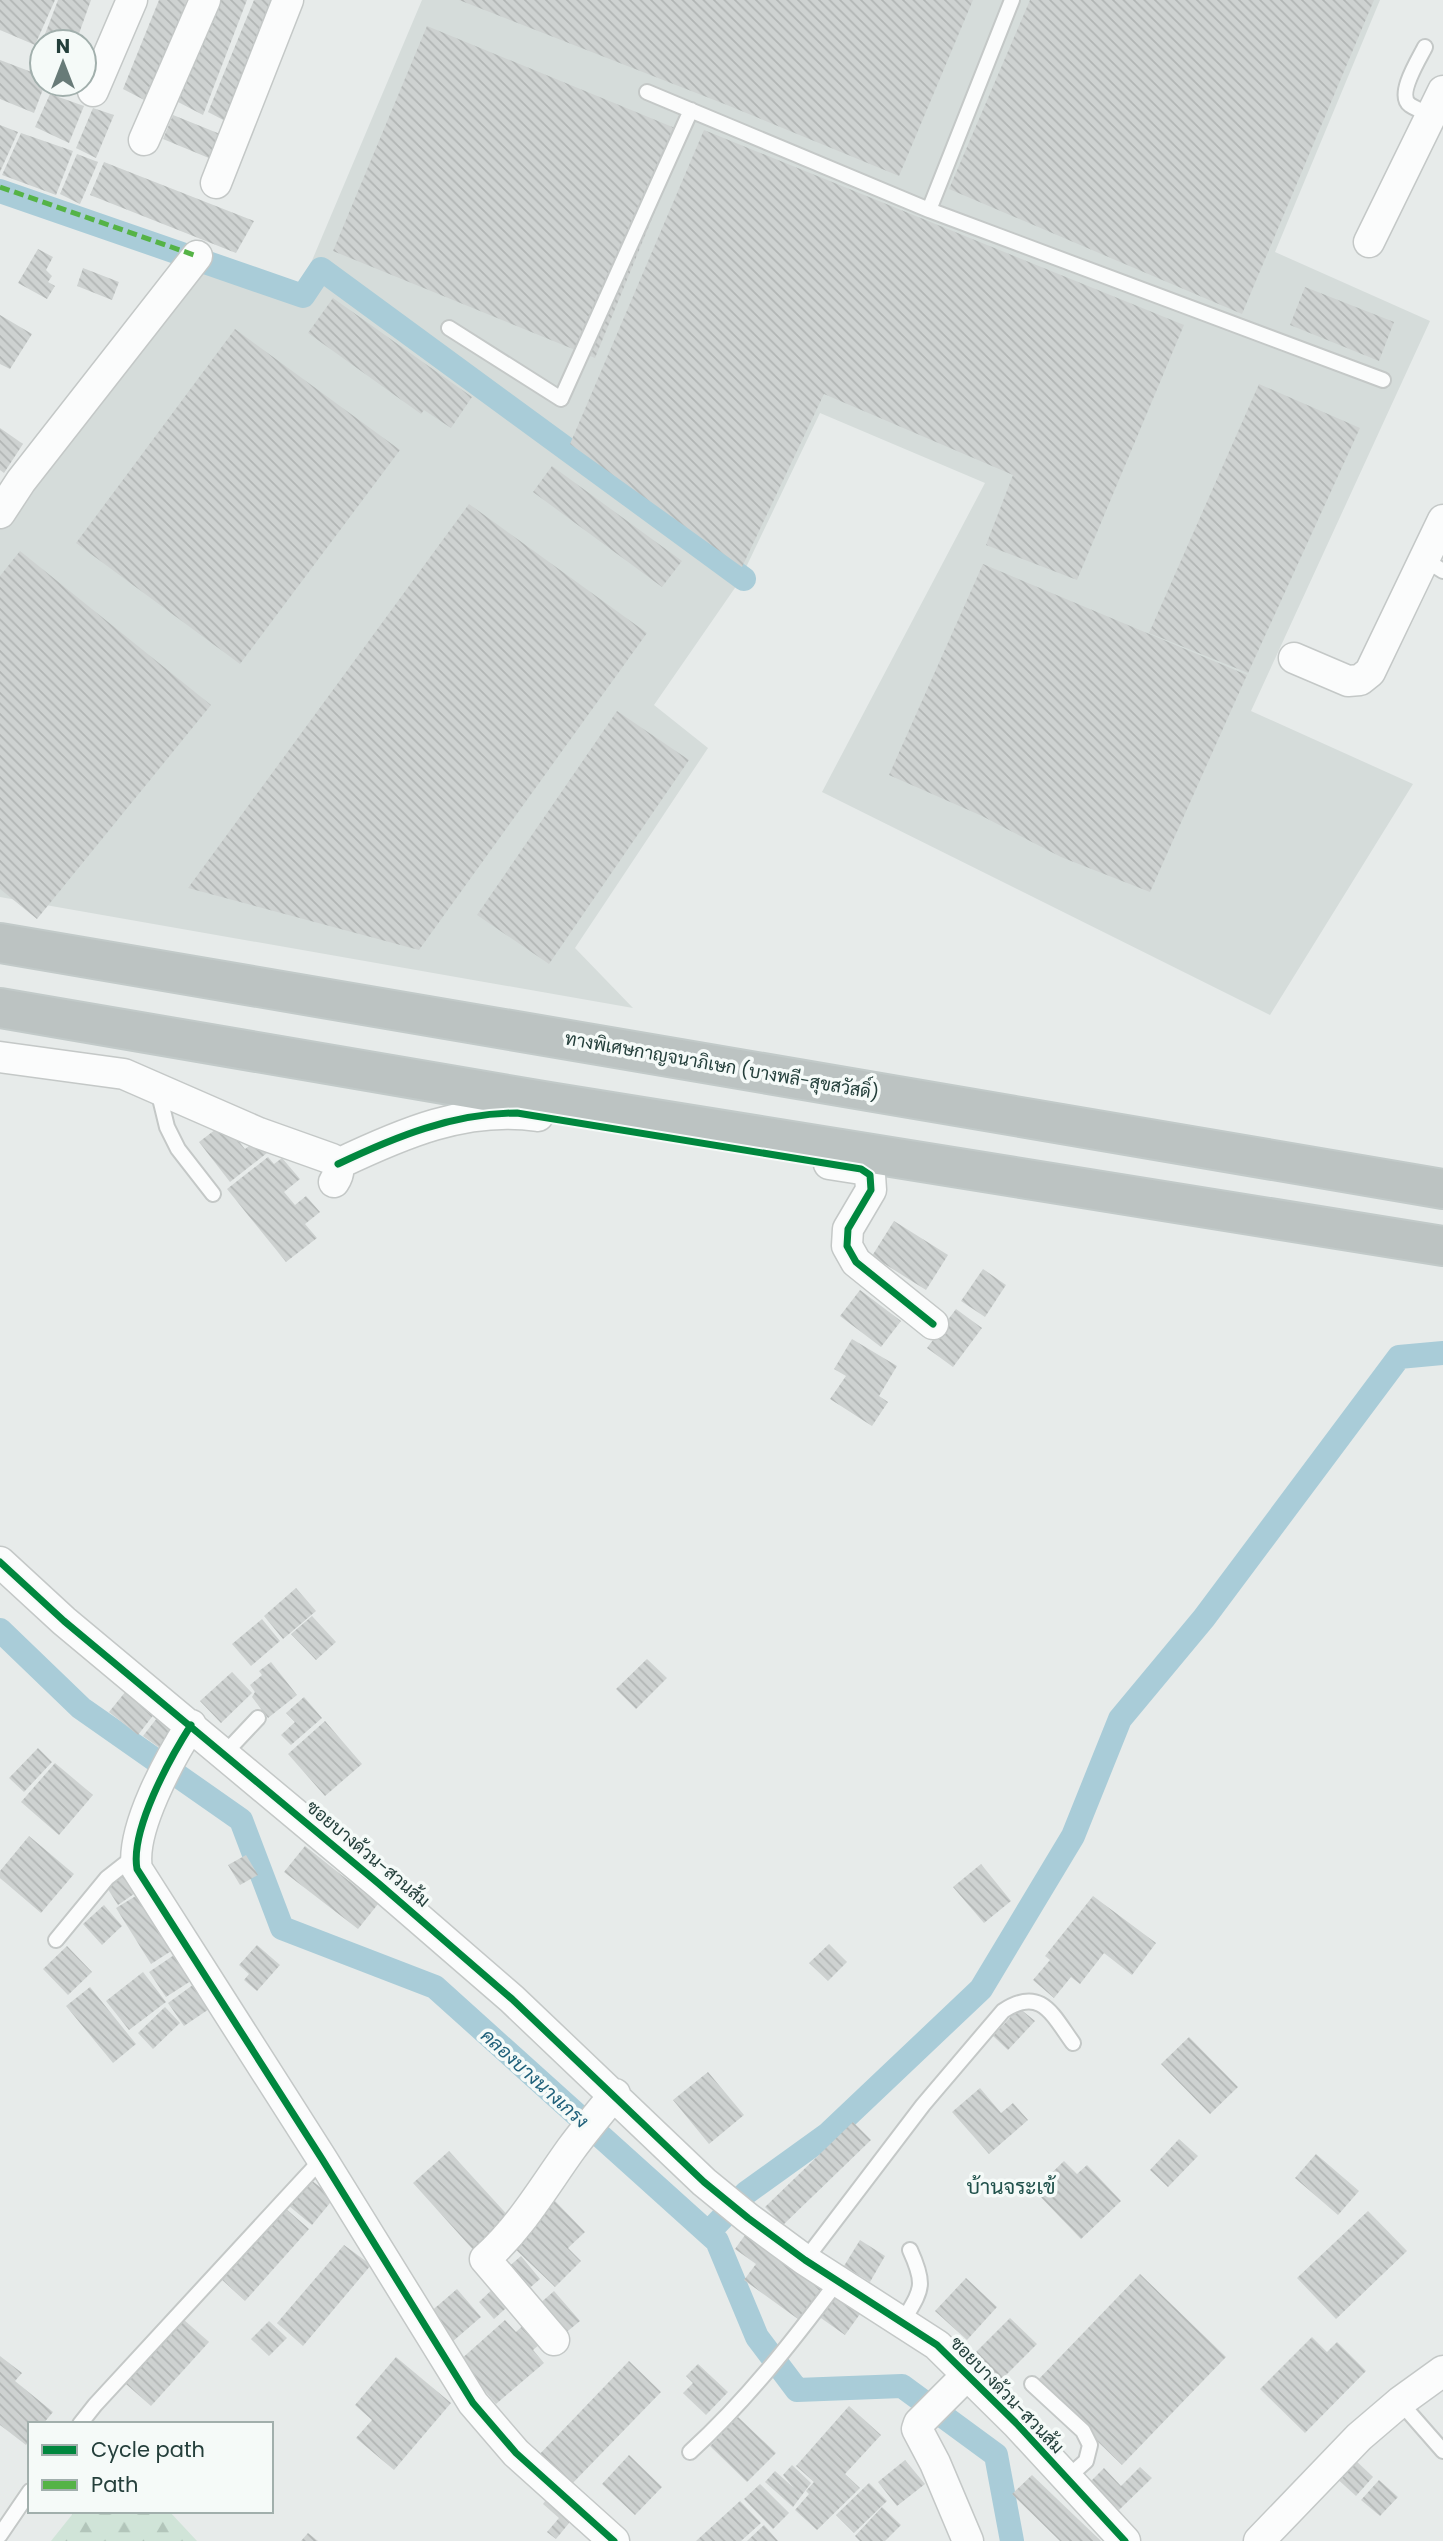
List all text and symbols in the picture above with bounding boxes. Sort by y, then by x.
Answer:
north arrow [28,28,98,98]
text: N [56,33,70,60]
street label: ทางพิเศษกาญจนาภิเษก (บางพลี-สุขสวัสดิ์) [563,1022,882,1105]
street label: ซอยบางด้วน-สวนส้ม [301,1794,435,1913]
water label: คลองบางนางเกรง [475,2023,595,2134]
district label: บ้านจระเข้ [966,2172,1057,2201]
street label: ซอยบางด้วน-สวนส้ม [945,2330,1070,2459]
legend [28,2422,273,2513]
text: Cycle path [91,2435,205,2464]
text: Path [91,2470,138,2499]

